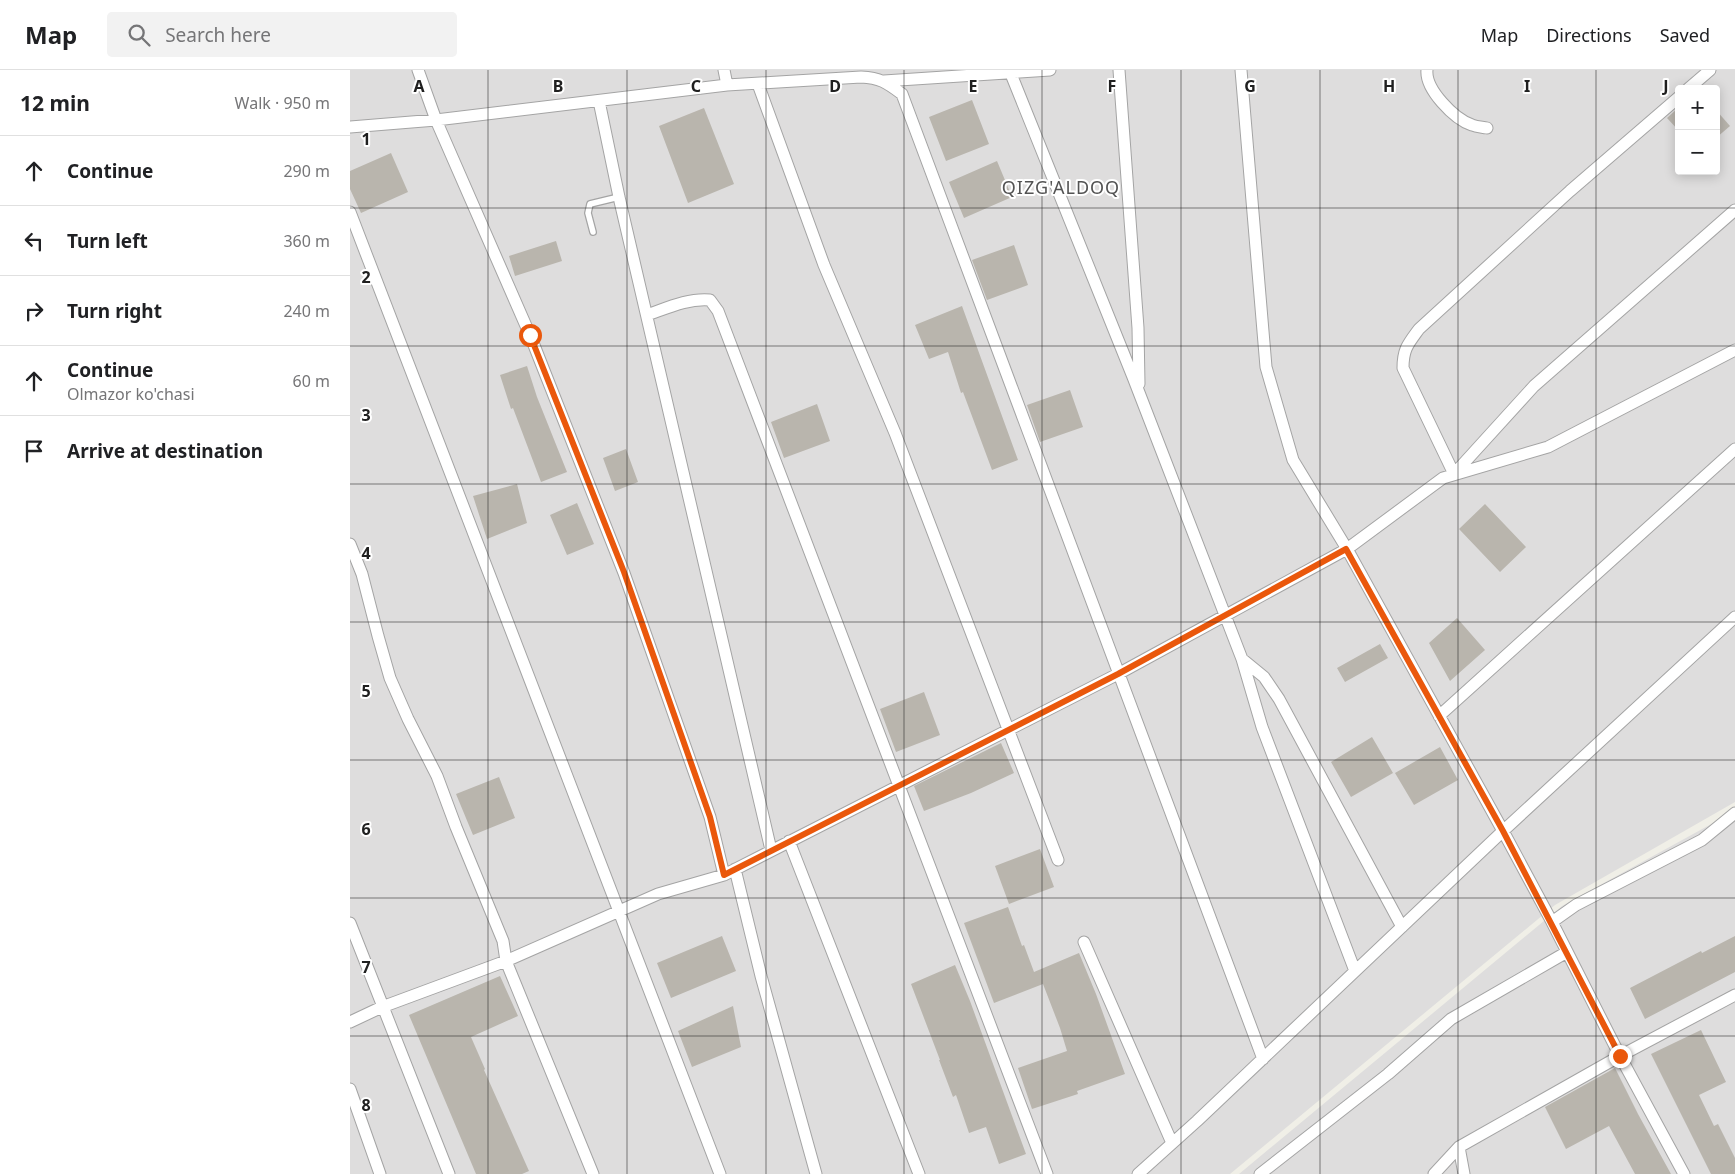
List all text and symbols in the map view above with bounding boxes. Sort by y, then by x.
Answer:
search box [107,12,457,57]
text: Map [25,18,77,51]
icon: search [125,21,153,49]
text: Search here [165,22,271,48]
text: Map [1481,23,1518,47]
text: Directions [1546,23,1632,47]
text: Saved [1660,23,1710,47]
text: A [413,75,425,97]
text: B [553,75,563,97]
text: C [691,75,701,97]
text: D [829,75,841,97]
text: E [969,75,978,97]
text: F [1108,75,1116,97]
text: G [1244,75,1256,97]
text: H [1383,75,1395,97]
text: I [1524,75,1530,97]
text: J [1661,75,1669,97]
map controls [1675,85,1720,175]
button: + [1675,85,1720,130]
text: 12 min [20,89,90,117]
text: Walk · 950 m [235,92,330,114]
text: 1 [361,128,371,150]
button: − [1675,130,1720,175]
icon: ahead [20,157,48,185]
text: Continue [67,158,153,184]
text: 290 m [283,160,330,182]
district label: QIZG'ALDOQ [1002,175,1120,199]
icon: left [20,227,48,255]
text: Turn left [67,228,148,254]
text: 360 m [283,230,330,252]
text: 2 [361,266,371,288]
icon: right [20,297,48,325]
text: Turn right [67,298,162,324]
text: 240 m [283,300,330,322]
route start [519,324,542,347]
text: Continue [67,357,153,383]
icon: ahead [20,367,48,395]
text: 60 m [293,370,330,392]
text: Olmazor ko'chasi [67,383,195,405]
text: 3 [361,404,371,426]
icon: arrive [20,437,48,465]
text: Arrive at destination [67,438,263,464]
text: 4 [361,542,371,564]
text: 5 [361,680,371,702]
text: 6 [361,818,371,840]
text: 7 [361,956,371,978]
route end [1609,1045,1632,1068]
text: 8 [361,1094,371,1116]

